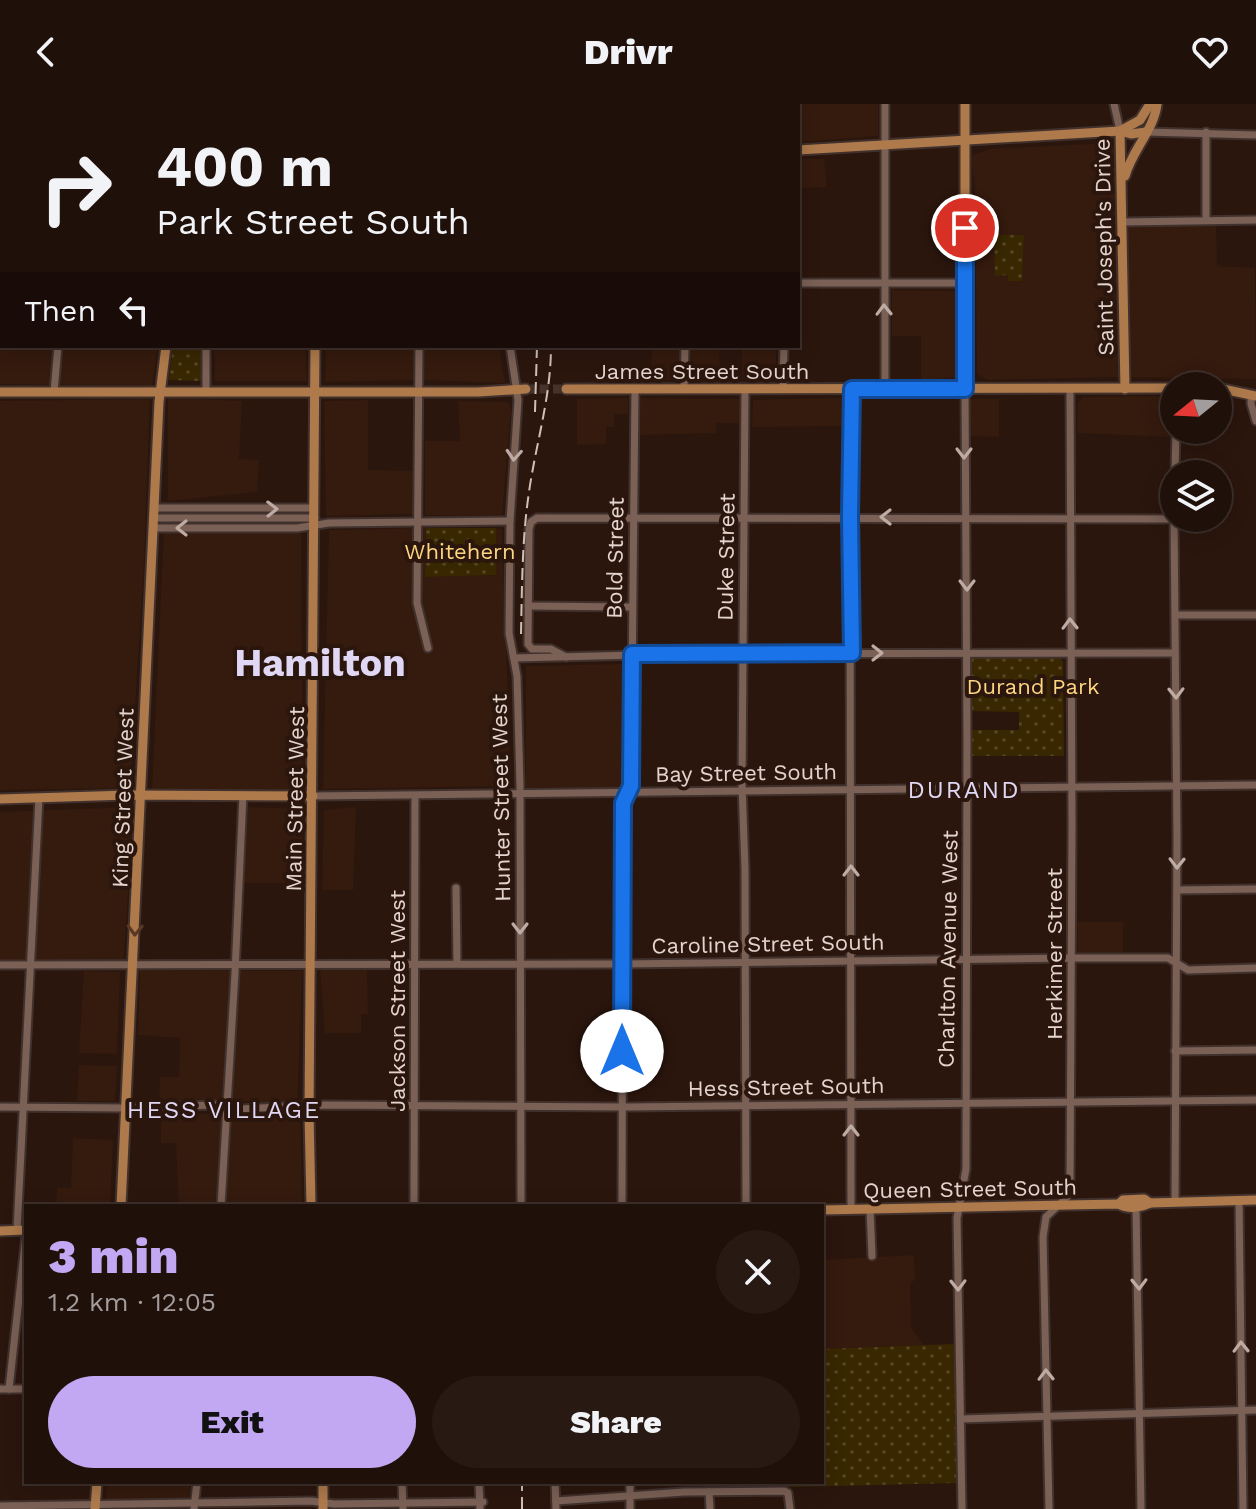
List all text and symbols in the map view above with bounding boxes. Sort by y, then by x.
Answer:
icon: back [24,30,68,74]
icon: heart [1188,30,1232,74]
text: Drivr [584,31,672,73]
text: 400 m [156,134,333,200]
icon: right [24,136,128,240]
street label: Saint Joseph's Drive [1090,138,1118,356]
pin [931,194,999,262]
text: Park Street South [156,201,470,243]
icon: arrive [943,206,987,250]
icon: left [112,288,156,332]
text: Then [24,293,96,328]
one-way arrow [876,303,893,316]
street label: James Street South [595,359,809,384]
north arrow [1160,372,1232,444]
map controls [1160,372,1232,532]
one-way arrow [955,447,973,460]
one-way arrow [506,449,523,462]
button: layers [1160,460,1232,532]
street label: Duke Street [712,493,740,621]
street label: Bold Street [601,497,629,619]
one-way arrow [266,500,279,517]
one-way arrow [879,508,892,526]
one-way arrow [175,519,188,537]
park label: Whitehern [404,539,516,564]
one-way arrow [958,579,976,592]
one-way arrow [1061,617,1079,630]
district label: Hamilton [234,641,406,685]
one-way arrow [871,644,884,662]
park label: Durand Park [967,674,1099,699]
one-way arrow [1167,687,1185,700]
street label: Hunter Street West [487,694,515,902]
street label: Main Street West [281,706,309,892]
street label: King Street West [107,708,139,888]
street label: Bay Street South [655,759,837,787]
district label: DURAND [907,776,1021,804]
street label: Charlton Avenue West [933,830,963,1068]
one-way arrow [1168,857,1186,870]
one-way arrow [842,864,860,877]
street label: Herkimer Street [1042,868,1067,1040]
street label: Jackson Street West [385,890,410,1112]
one-way arrow [511,922,529,935]
one-way arrow [127,924,144,937]
street label: Caroline Street South [651,929,885,959]
position arrow [580,1009,664,1093]
street label: Hess Street South [687,1073,885,1101]
district label: HESS VILLAGE [127,1096,321,1124]
one-way arrow [842,1124,860,1137]
street label: Queen Street South [863,1175,1077,1203]
text: 3 min [48,1228,179,1285]
button: close [716,1230,800,1314]
one-way arrow [1130,1278,1148,1291]
one-way arrow [950,1279,967,1292]
text: 1.2 km · 12:05 [48,1287,216,1317]
one-way arrow [1233,1340,1250,1353]
one-way arrow [1037,1368,1055,1381]
button: Exit [48,1376,416,1468]
button: Share [432,1376,800,1468]

